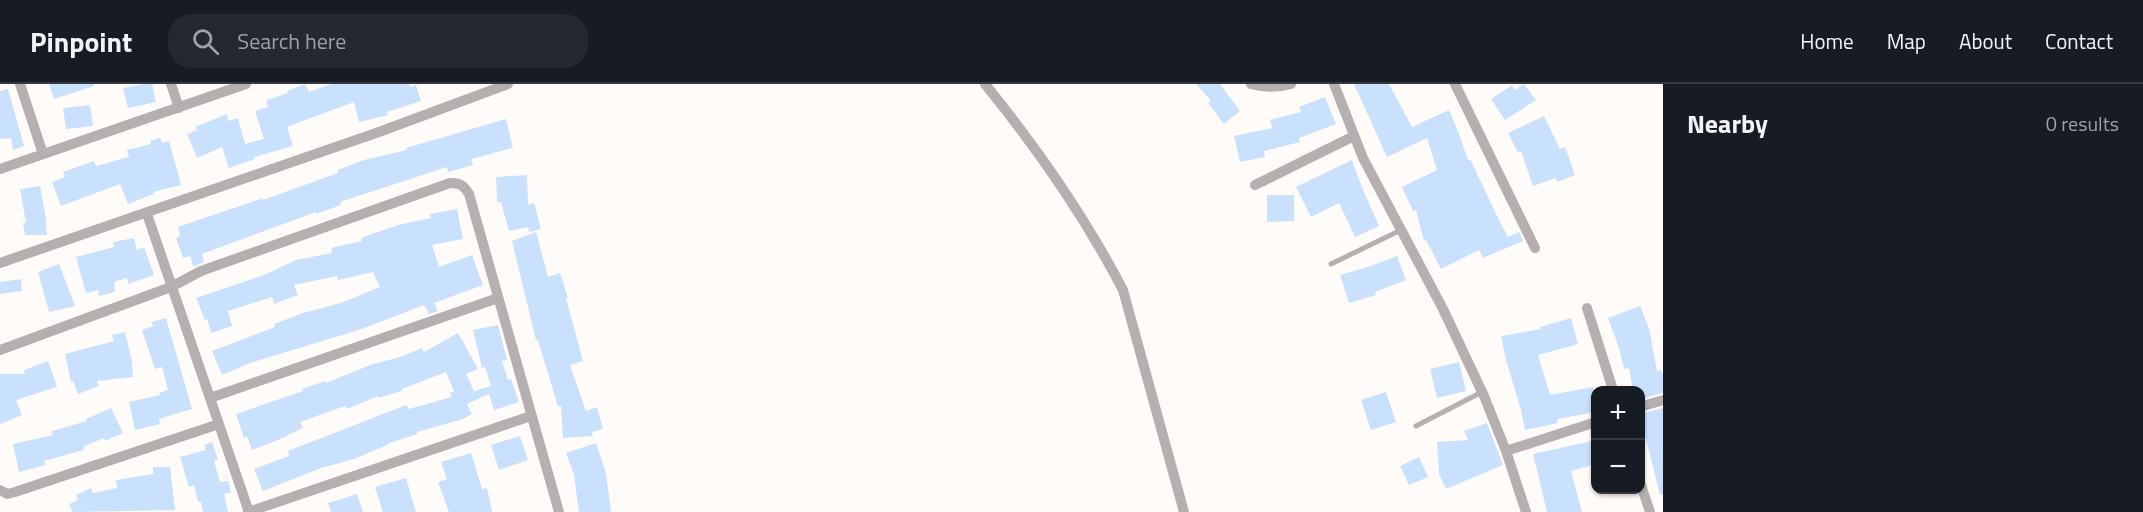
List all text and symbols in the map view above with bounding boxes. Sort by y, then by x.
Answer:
search box [168,14,588,68]
text: Pinpoint [30,20,132,63]
text: Search here [237,24,346,58]
icon: search [189,25,222,58]
text: Home [1800,25,1854,57]
text: Map [1887,25,1926,57]
text: About [1959,25,2012,57]
text: Contact [2045,25,2113,57]
text: Nearby [1687,104,1768,143]
text: 0 results [2046,108,2119,139]
map controls [1591,386,1645,494]
button: + [1591,386,1645,440]
button: − [1591,440,1645,494]

